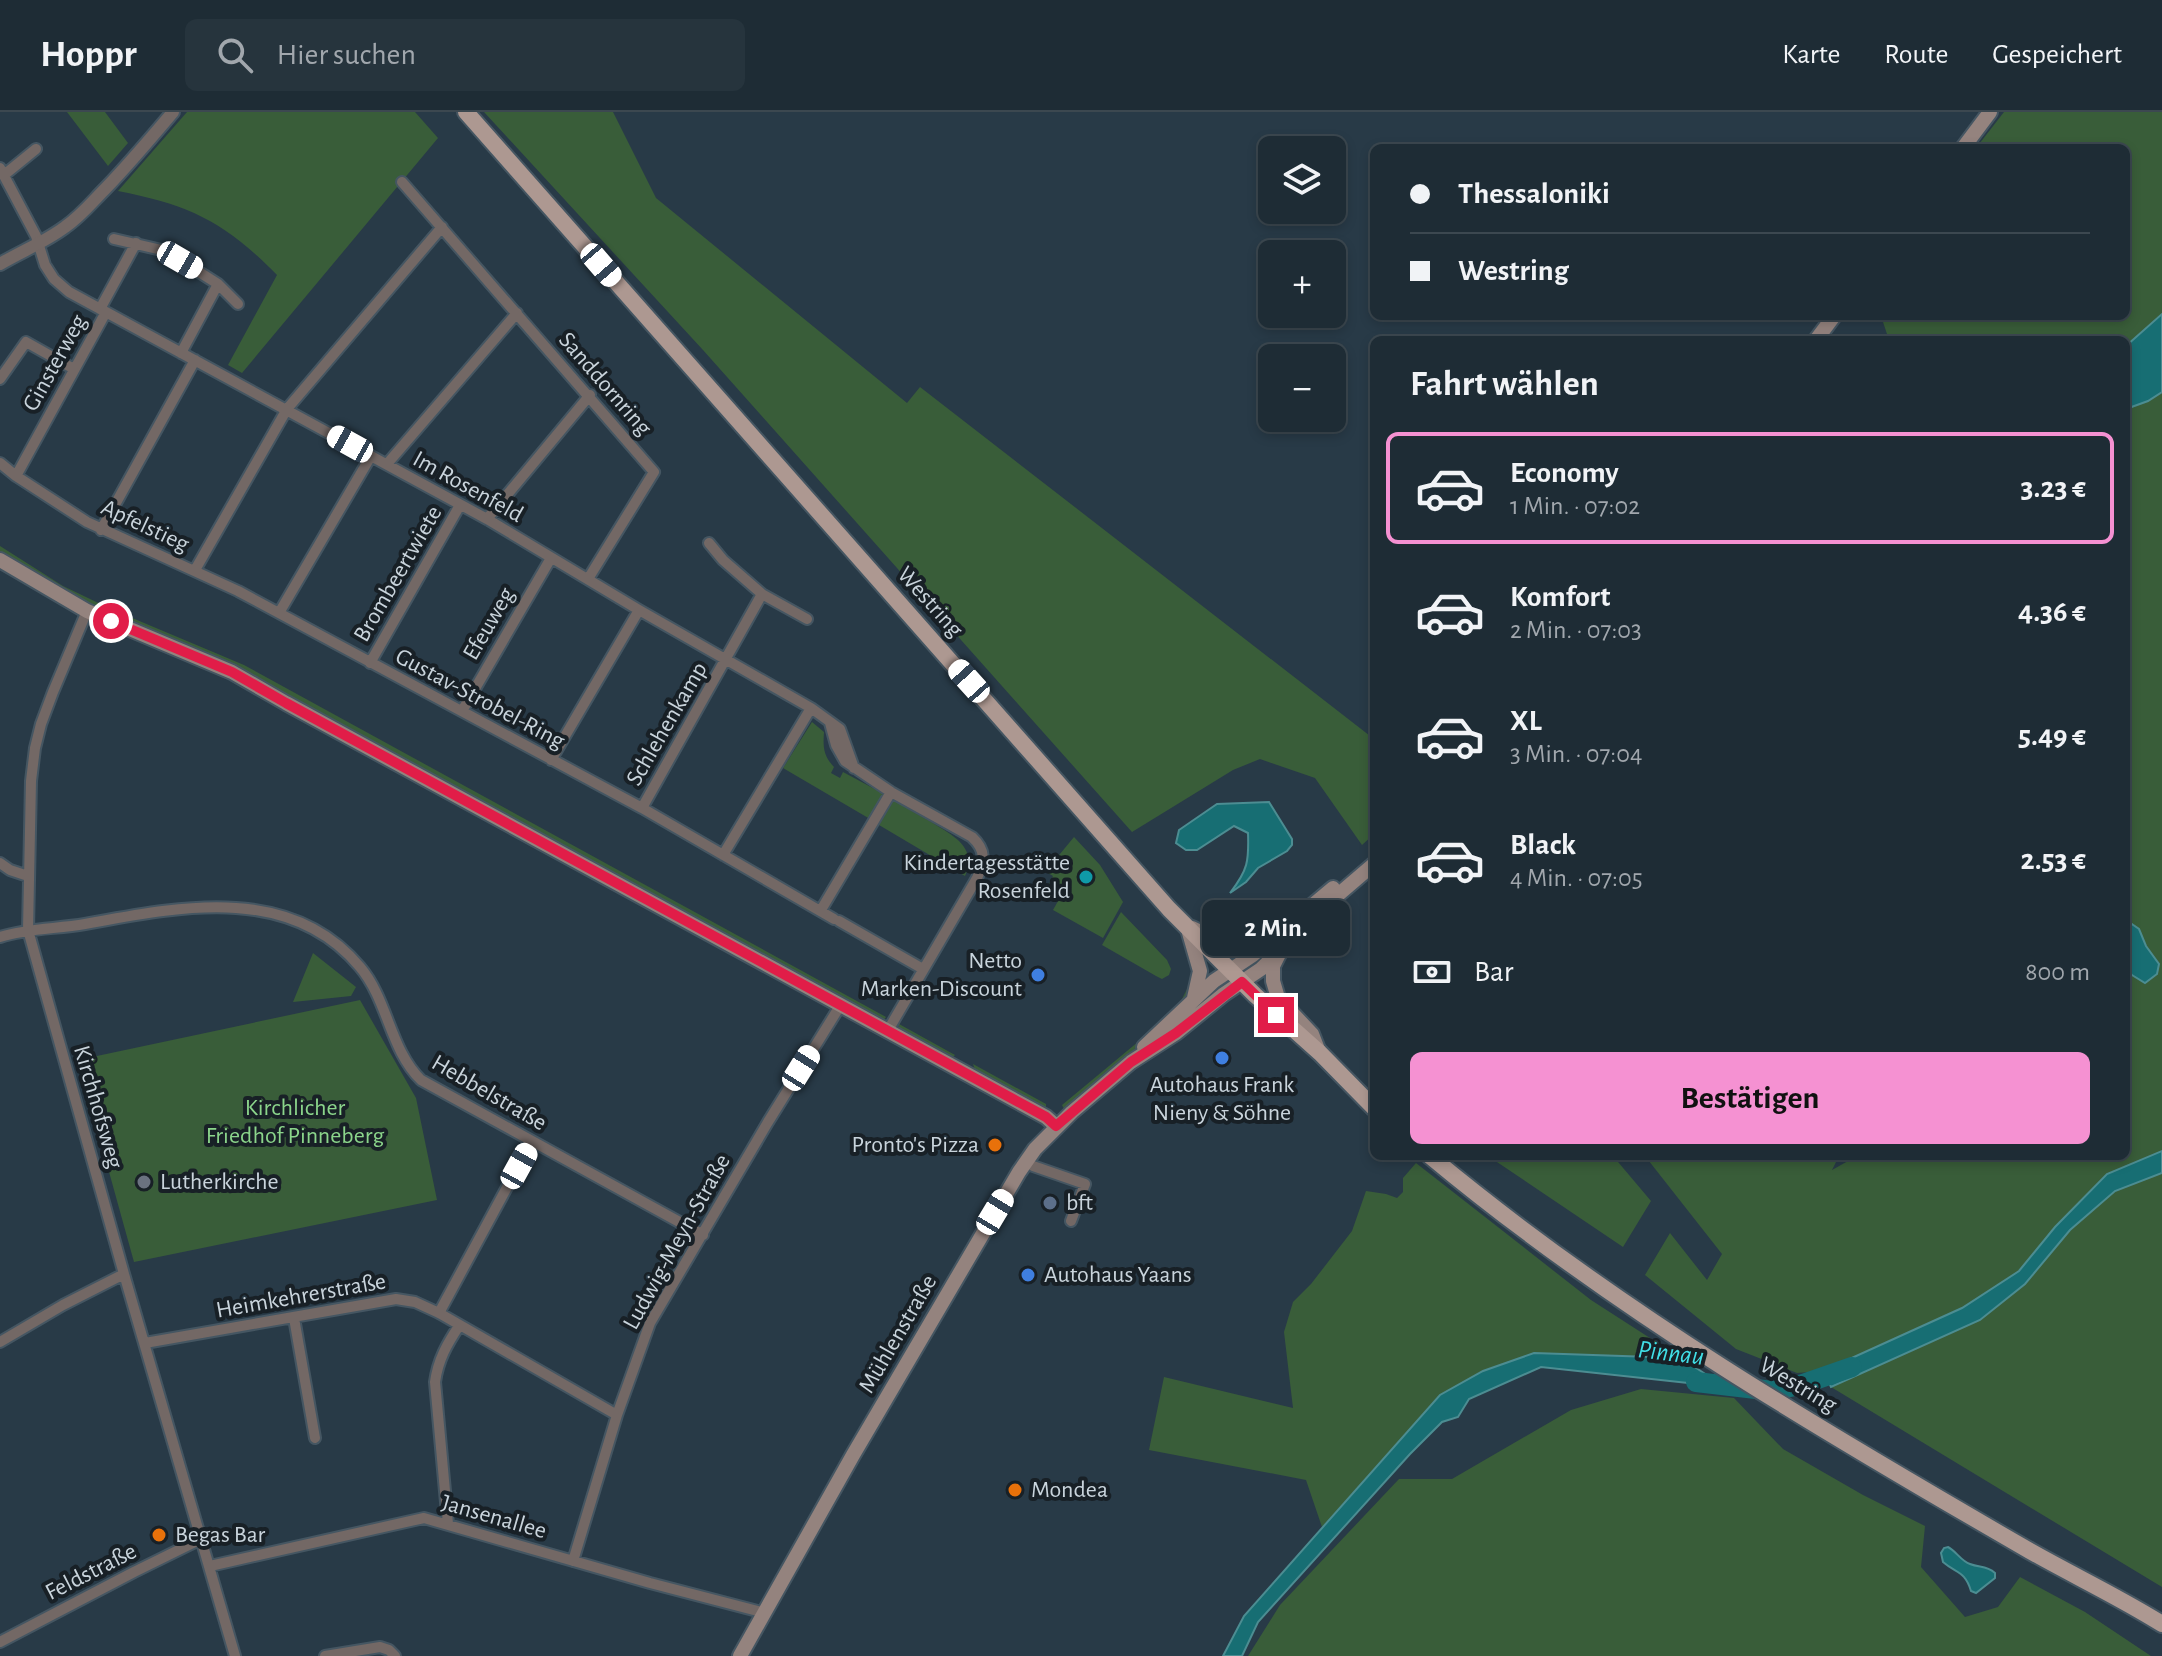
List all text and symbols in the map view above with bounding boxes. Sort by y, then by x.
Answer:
search box [185,19,745,91]
icon: search [213,33,257,77]
text: Hoppr [40,36,137,74]
text: Hier suchen [277,40,416,70]
text: Karte [1782,41,1840,69]
text: Route [1884,41,1948,69]
text: Gespeichert [1992,41,2122,69]
map controls [1258,136,1346,432]
button: layers [1258,136,1346,224]
text: Thessaloniki [1458,179,1610,209]
car [153,238,207,282]
car [576,239,626,291]
button: + [1258,240,1346,328]
text: Westring [1458,256,1569,286]
street label: Ginsterweg [19,310,91,415]
street label: Sanddornring [554,328,656,440]
button: − [1258,344,1346,432]
text: Fahrt wählen [1410,366,1599,402]
car [323,422,377,466]
street label: Im Rosenfeld [409,447,527,527]
icon: car [1414,452,1486,524]
text: Economy [1510,458,1619,488]
text: 3.23 € [2021,473,2086,503]
text: 1 Min. · 07:02 [1510,493,1640,519]
street label: Apfelstieg [97,495,193,557]
street label: Brombeertwiete [349,502,447,646]
street label: Westring [892,562,968,642]
icon: car [1414,576,1486,648]
text: Komfort [1510,582,1610,612]
street label: Efeuweg [459,583,519,664]
text: 4.36 € [2018,597,2086,627]
route start [93,603,129,639]
text: 2 Min. · 07:03 [1510,617,1642,643]
street label: Gustav-Strobel-Ring [391,644,569,754]
car [944,655,994,707]
street label: Schlehenkamp [622,658,712,790]
icon: car [1414,700,1486,772]
text: XL [1510,706,1542,736]
text: 5.49 € [2018,721,2086,751]
text: 3 Min. · 07:04 [1510,741,1642,767]
icon: car [1414,824,1486,896]
text: Black [1510,830,1576,860]
text: 2.53 € [2021,845,2086,875]
place label: Kindertagesstätte Rosenfeld [903,851,1070,903]
text: 4 Min. · 07:05 [1510,865,1643,891]
marker: Kindertagesstätte Rosenfeld [1077,868,1095,886]
callout: 2 Min. [1202,899,1350,955]
text: 2 Min. [1244,915,1308,941]
place label: Netto Marken-Discount [861,949,1022,1001]
icon: cash [1410,950,1454,994]
text: Bar [1474,957,1513,987]
text: 800 m [2025,959,2090,985]
marker: Netto Marken-Discount [1029,966,1047,984]
route end [1258,997,1294,1033]
car [778,1041,824,1095]
street label: Kirchhofsweg [69,1043,127,1171]
marker: Autohaus Frank Nieny & Söhne [1213,1049,1231,1067]
street label: Hebbelstraße [427,1051,551,1135]
button: Bestätigen [1410,1052,2090,1144]
place label: Autohaus Frank Nieny & Söhne [1150,1073,1294,1125]
park label: Kirchlicher Friedhof Pinneberg [206,1096,384,1148]
place label: Pronto's Pizza [851,1133,979,1157]
marker: Pronto's Pizza [986,1136,1004,1154]
car [497,1139,541,1193]
street label: Ludwig-Meyn-Straße [619,1150,735,1334]
place label: Lutherkirche [160,1170,278,1194]
marker: Lutherkirche [135,1173,153,1191]
car [972,1185,1018,1239]
place label: bft [1066,1191,1093,1215]
marker: bft [1041,1194,1059,1212]
place label: Autohaus Yaans [1044,1263,1192,1287]
marker: Autohaus Yaans [1019,1266,1037,1284]
street label: Heimkehrerstraße [214,1269,388,1323]
street label: Mühlenstraße [855,1271,941,1397]
water label: Pinnau [1636,1336,1706,1370]
street label: Westring [1755,1353,1841,1417]
place label: Mondea [1031,1478,1108,1502]
marker: Mondea [1006,1481,1024,1499]
street label: Jansenallee [439,1491,549,1543]
place label: Begas Bar [175,1523,266,1547]
marker: Begas Bar [150,1526,168,1544]
street label: Feldstraße [42,1539,140,1605]

